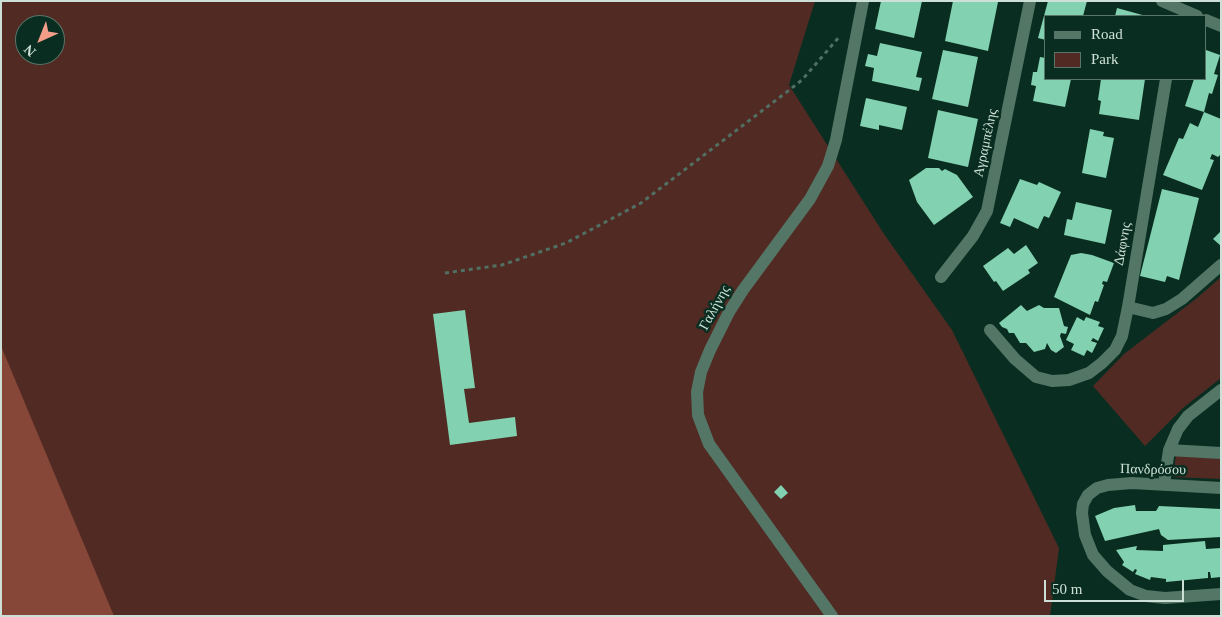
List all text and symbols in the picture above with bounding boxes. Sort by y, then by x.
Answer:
north arrow [15,15,65,65]
legend [1044,15,1207,80]
text: Road [1091,26,1123,42]
text: N [21,42,39,59]
text: Park [1091,51,1119,67]
street label: Αγραμπέλης [971,107,1001,179]
street label: Δάφνης [1111,221,1135,267]
street label: Γαλήνης [696,283,734,333]
street label: Πανδρόσου [1120,461,1186,479]
scale bar [1047,570,1187,602]
text: 50 m [1052,581,1082,597]

